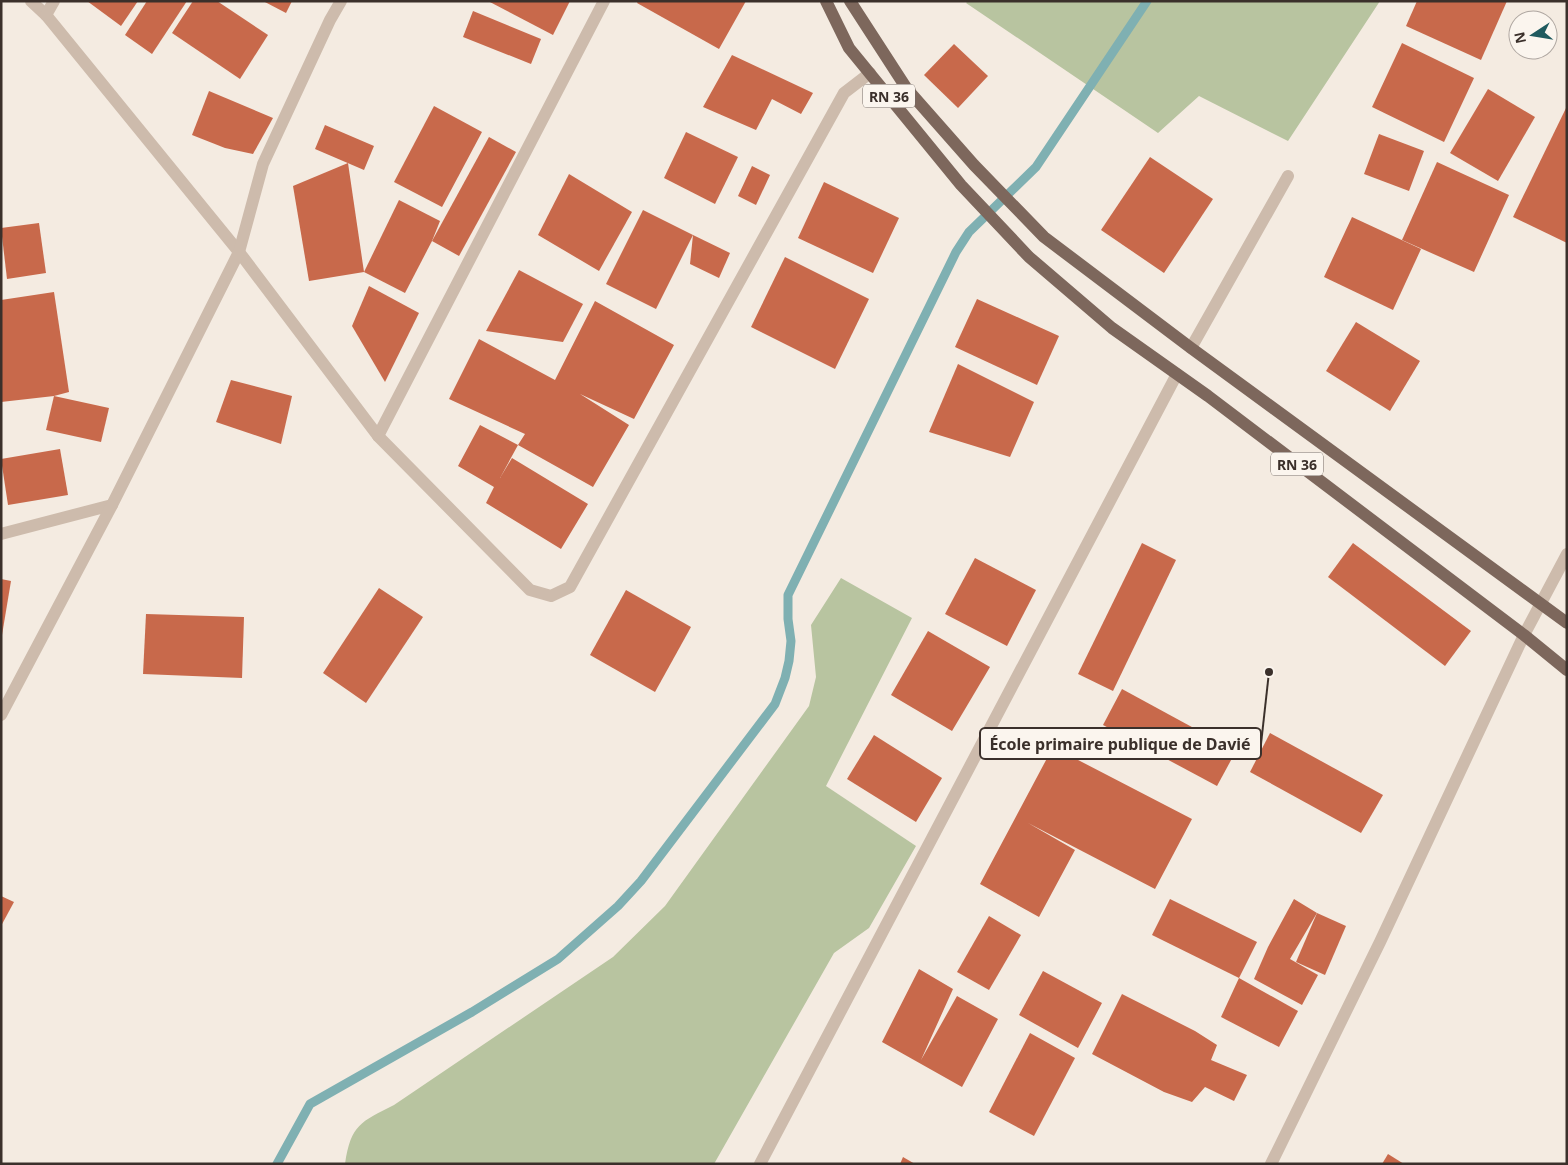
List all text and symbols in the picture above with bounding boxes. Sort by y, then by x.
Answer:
north arrow [1508,10,1558,60]
text: N [1509,30,1530,45]
road number: RN 36 [863,84,915,108]
road number: RN 36 [1271,452,1323,476]
callout: École primaire publique de Davié [980,728,1261,759]
text: École primaire publique de Davié [989,733,1251,755]

